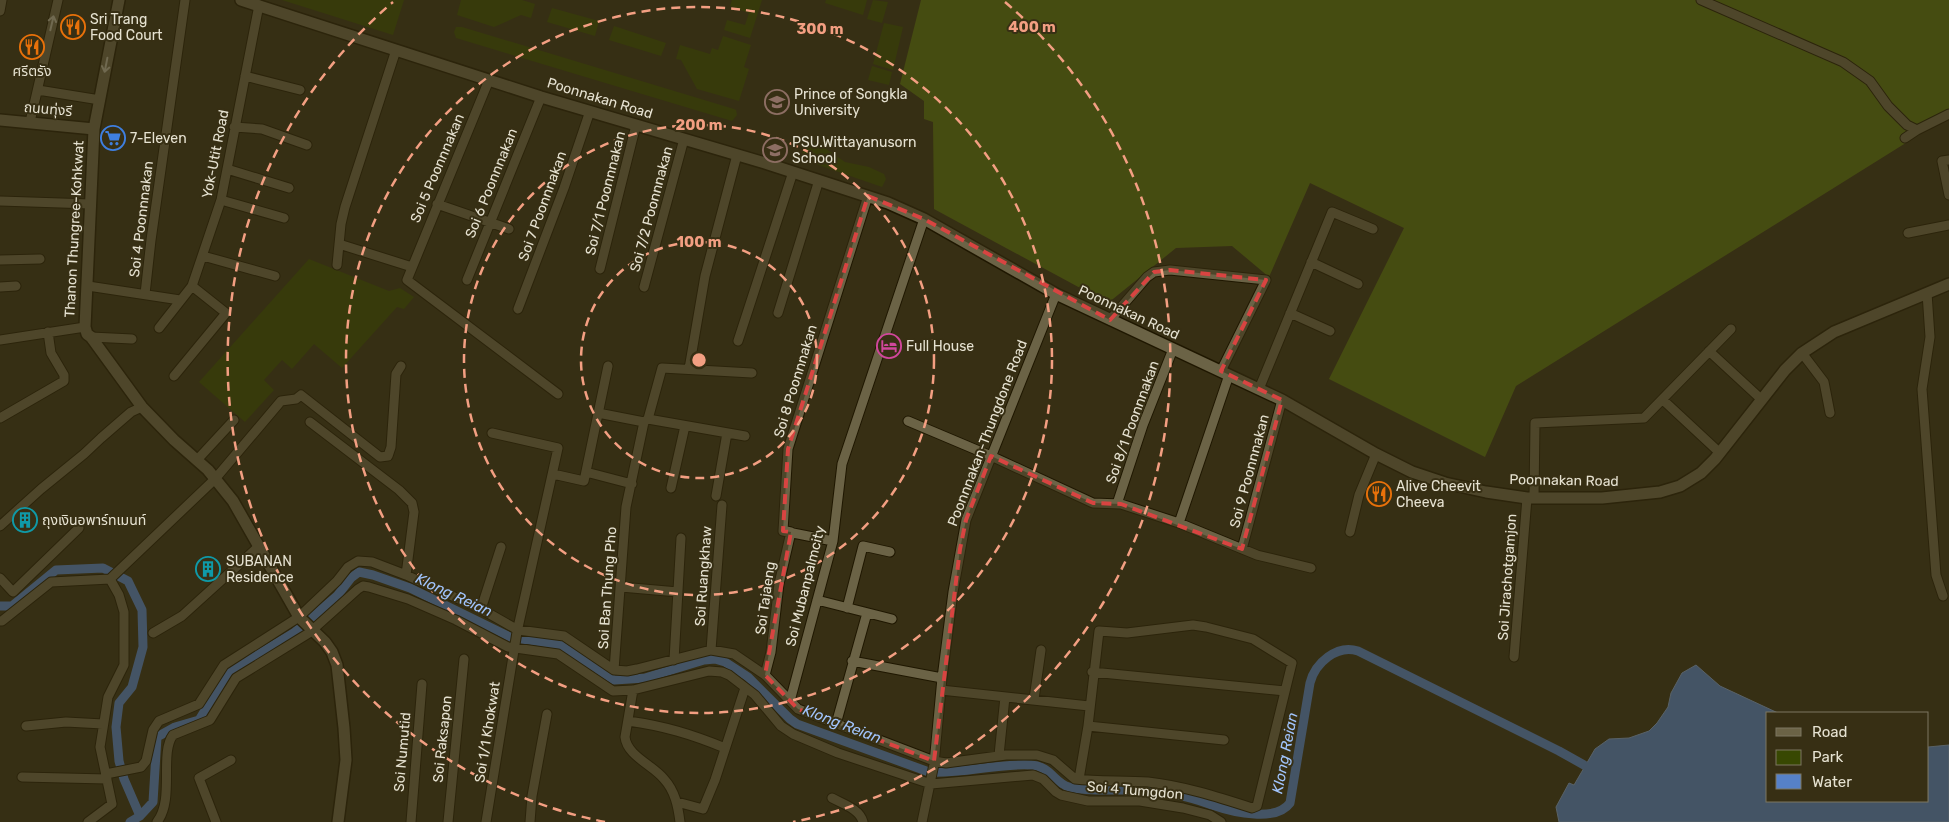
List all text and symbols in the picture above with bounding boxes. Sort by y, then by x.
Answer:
place label: Sri Trang Food Court [90,11,163,44]
restaurant icon: Sri Trang Food Court [60,14,86,40]
one-way arrow [48,16,58,32]
text: 400 m [1008,18,1056,36]
text: 300 m [796,20,844,38]
restaurant icon: ศรีตรัง [19,34,45,60]
one-way arrow [101,57,111,73]
place label: ศรีตรัง [13,63,51,80]
street label: Poonnakan Road [545,74,655,123]
place label: Prince of Songkla University [794,86,908,119]
school or university icon: Prince of Songkla University [764,89,790,115]
street label: ถนนทุ่งรี [23,99,73,120]
street label: Yok-Utit Road [199,108,232,200]
street label: Soi 5 Poonnnakan [407,111,468,225]
text: 200 m [675,116,723,134]
supermarket icon: 7-Eleven [100,125,126,151]
street label: Soi 6 Poonnnakan [462,126,521,241]
street label: Soi 7/1 Poonnnakan [582,129,629,257]
place label: 7-Eleven [130,130,187,147]
place label: PSU.Wittayanusorn School [792,134,916,167]
school or university icon: PSU.Wittayanusorn School [762,137,788,163]
street label: Thanon Thungree-Kohkwat [61,140,88,318]
street label: Soi 7/2 Poonnnakan [627,144,676,274]
street label: Soi 7 Poonnnakan [515,149,570,263]
street label: Soi 4 Poonnnakan [126,160,157,278]
text: 100 m [677,233,721,251]
street label: Poonnakan Road [1076,282,1182,343]
street label: Soi 8 Poonnnakan [770,323,821,440]
hotel icon: Full House [876,333,902,359]
place label: Full House [906,338,974,355]
street label: Poonnnakan-Thungdone Road [944,338,1031,529]
centre of rings [690,351,708,369]
street label: Soi 8/1 Poonnnakan [1102,358,1163,486]
street label: Soi 9 Poonnnakan [1226,413,1273,530]
street label: Poonnakan Road [1509,471,1619,490]
place label: Alive Cheevit Cheeva [1396,478,1481,511]
restaurant icon: Alive Cheevit Cheeva [1366,481,1392,507]
building icon: ถุงเงินอพาร์ทเมนท์ [12,507,38,533]
place label: ถุงเงินอพาร์ทเมนท์ [42,512,146,529]
street label: Soi Jirachotgamjon [1495,513,1520,641]
street label: Soi Mubanpalmcity [782,524,829,648]
street label: Soi Ruangkhaw [692,525,715,627]
street label: Soi Ban Thung Pho [595,526,620,650]
place label: SUBANAN Residence [226,553,294,586]
building icon: SUBANAN Residence [195,556,221,582]
street label: Soi Tajaeng [752,560,779,636]
water label: Klong Reian [413,569,495,621]
street label: Soi 1/1 Khokwat [471,680,504,784]
street label: Soi Raksapon [429,695,456,783]
water label: Klong Reian [800,701,884,747]
water label: Klong Reian [1268,711,1302,795]
street label: Soi Numutid [391,712,414,793]
legend [1766,712,1929,802]
text: Road [1812,723,1848,741]
text: Park [1812,748,1843,766]
text: Water [1812,773,1852,791]
street label: Soi 4 Tumgdon [1086,778,1184,803]

